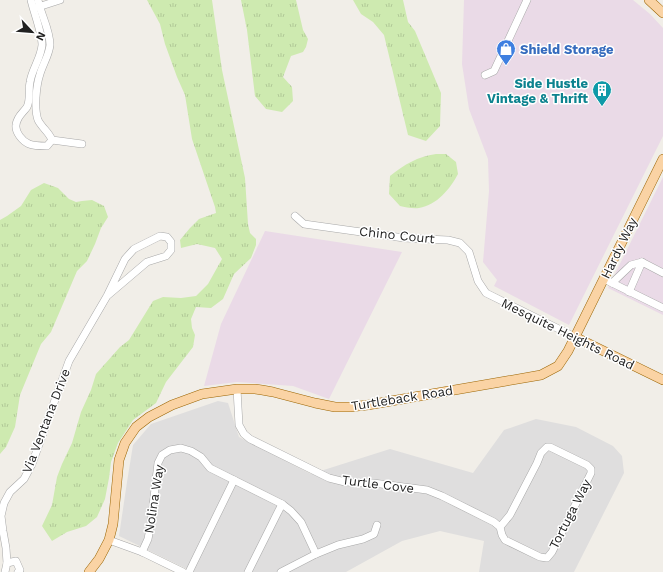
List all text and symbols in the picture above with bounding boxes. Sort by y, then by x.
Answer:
north arrow [12,12,52,52]
text: N [33,30,48,43]
shop icon: Shield Storage [495,38,517,66]
place label: Shield Storage [520,42,614,57]
place label: Side Hustle Vintage & Thrift [487,76,588,106]
building icon: Side Hustle Vintage & Thrift [591,79,613,107]
street label: Hardy Way [598,215,640,281]
street label: Chino Court [359,224,436,246]
street label: Mesquite Heights Road [499,295,637,373]
street label: Via Ventana Drive [19,367,73,475]
street label: Turtleback Road [350,383,454,413]
street label: Nolina Way [141,463,167,535]
street label: Turtle Cove [341,472,415,496]
street label: Tortuga Way [546,476,594,551]

